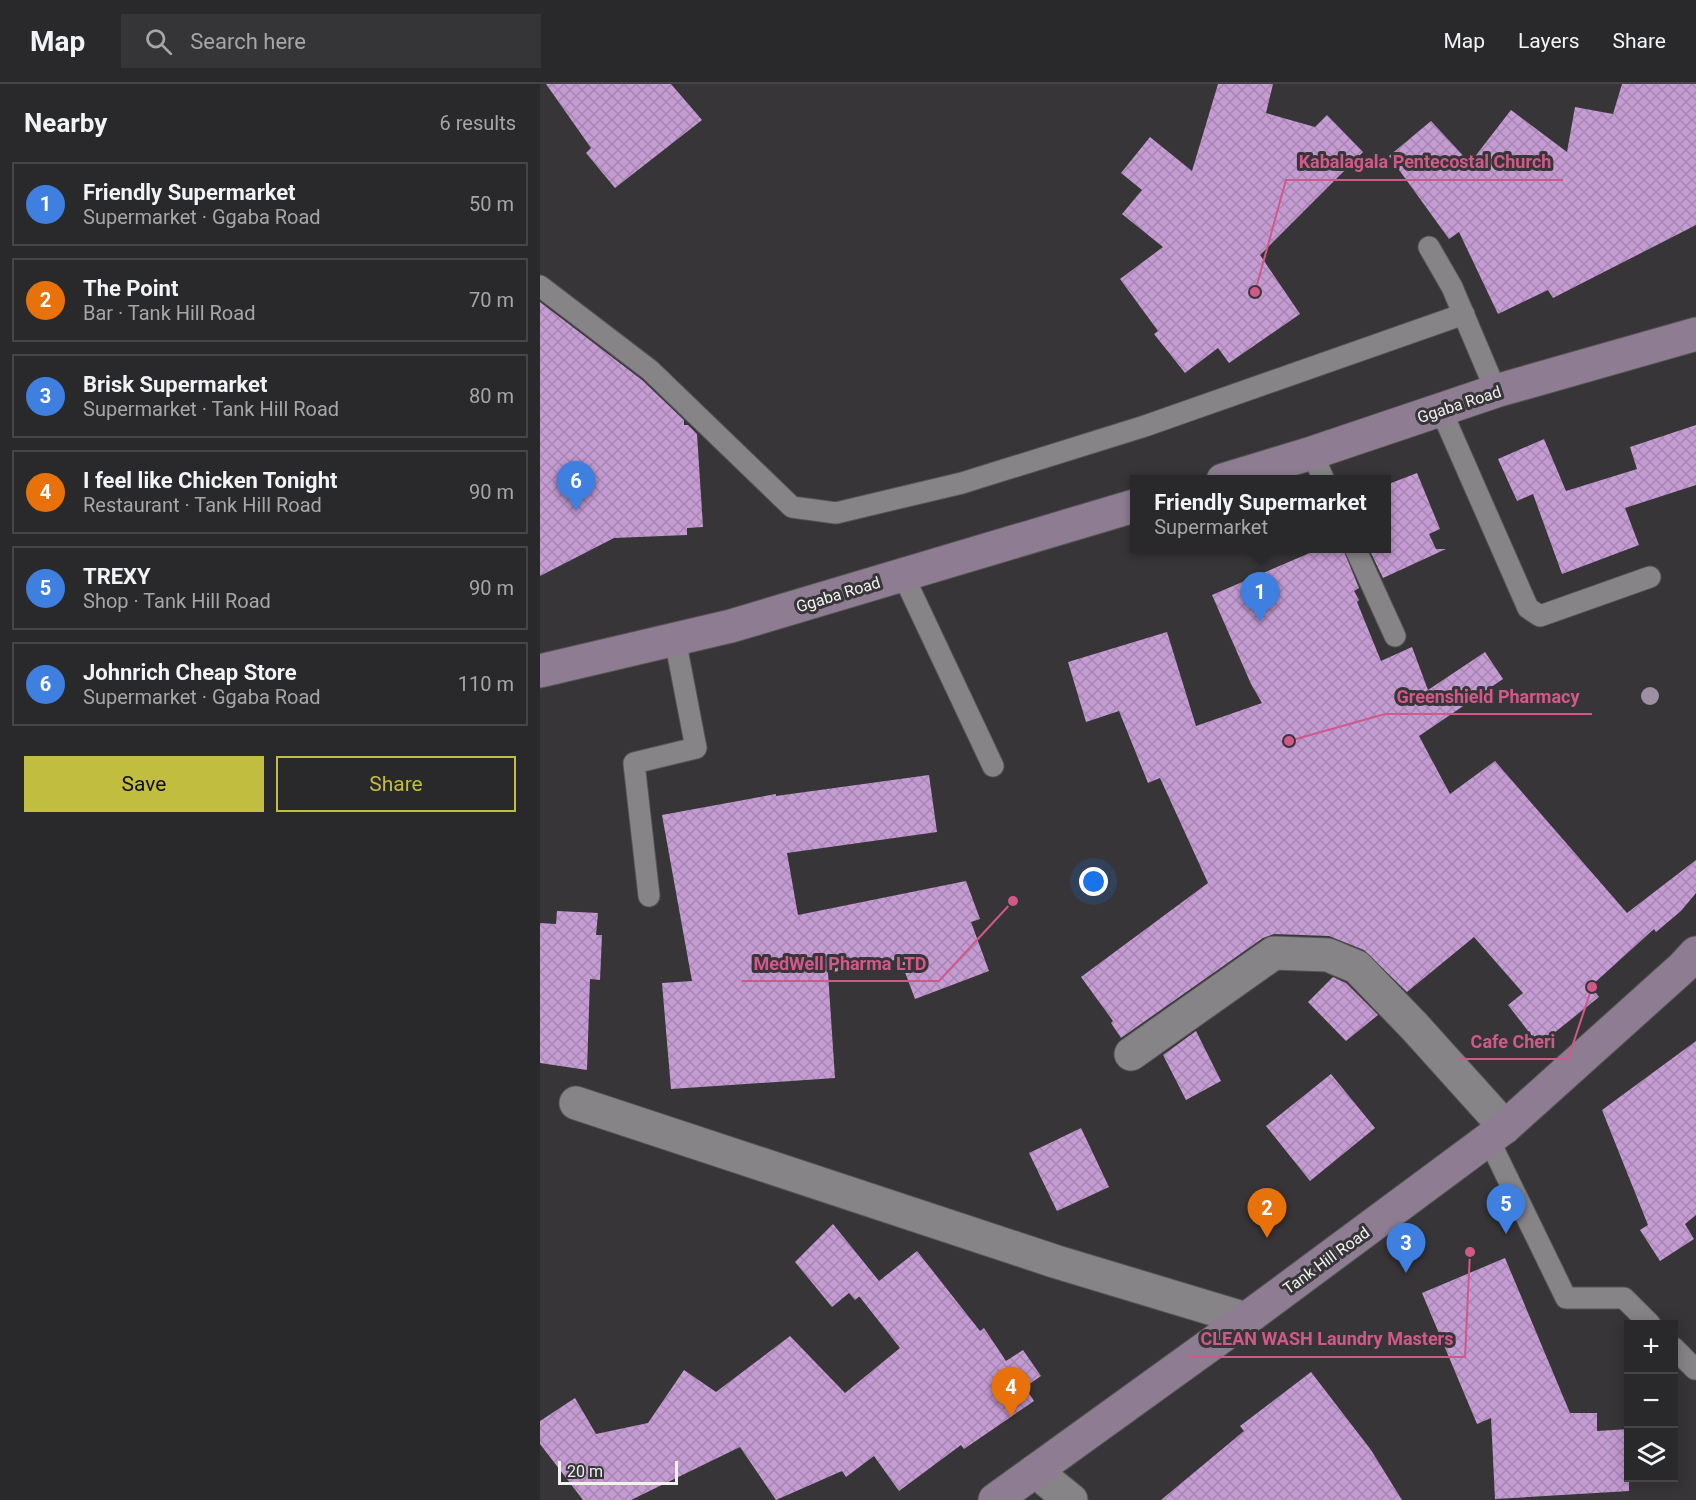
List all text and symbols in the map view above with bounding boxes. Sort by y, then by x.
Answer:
search box [121,14,541,68]
text: Map [30,25,85,58]
icon: search [142,25,175,58]
text: Search here [190,29,306,54]
text: Map [1443,29,1485,53]
text: Layers [1518,29,1579,53]
text: Share [1612,29,1666,53]
text: Nearby [24,108,107,138]
text: 6 results [440,111,516,135]
callout: Kabalagala Pentecostal Church [1286,144,1563,180]
text: Kabalagala Pentecostal Church [1299,151,1551,172]
text: Friendly Supermarket [83,180,296,205]
text: 1 [40,192,51,216]
text: 50 m [469,192,514,216]
text: Supermarket · Ggaba Road [83,205,321,229]
text: The Point [83,276,178,301]
text: 2 [40,288,51,312]
text: 70 m [469,288,514,312]
text: Bar · Tank Hill Road [83,301,255,325]
text: Brisk Supermarket [83,372,267,397]
street label: Ggaba Road [1415,382,1503,427]
text: 3 [40,384,51,408]
text: 80 m [469,384,514,408]
text: Supermarket · Tank Hill Road [83,397,339,421]
pin: 6 [556,462,596,511]
text: I feel like Chicken Tonight [83,468,337,493]
popup [1130,475,1391,553]
text: 4 [40,480,51,504]
text: 90 m [469,480,514,504]
text: Friendly Supermarket [1154,490,1367,515]
text: Restaurant · Tank Hill Road [83,493,322,517]
text: Supermarket [1154,515,1268,539]
text: TREXY [83,564,151,589]
pin: 1 [1240,572,1280,622]
street label: Ggaba Road [794,573,883,616]
text: 5 [40,576,51,600]
text: 90 m [469,576,514,600]
text: Shop · Tank Hill Road [83,589,271,613]
text: Johnrich Cheap Store [83,660,297,685]
text: 6 [40,672,51,696]
text: 110 m [458,672,514,696]
callout: Greenshield Pharmacy [1385,678,1592,714]
text: Supermarket · Ggaba Road [83,685,321,709]
text: Greenshield Pharmacy [1397,686,1580,707]
button: Save [24,756,264,812]
button: Share [276,756,516,812]
your location [1079,867,1108,896]
callout: MedWell Pharma LTD [742,945,939,981]
text: MedWell Pharma LTD [753,953,927,974]
callout: Cafe Cheri [1459,1023,1568,1059]
text: Cafe Cheri [1471,1031,1555,1052]
pin: 5 [1486,1184,1526,1234]
pin: 2 [1248,1188,1286,1238]
street label: Tank Hill Road [1279,1223,1373,1298]
pin: 3 [1386,1224,1426,1273]
map controls [1624,1320,1678,1482]
button: + [1624,1320,1678,1374]
callout: CLEAN WASH Laundry Masters [1188,1321,1465,1357]
text: CLEAN WASH Laundry Masters [1201,1328,1453,1349]
pin: 4 [992,1368,1030,1417]
button: − [1624,1374,1678,1428]
button: layers [1624,1428,1678,1482]
scale bar [558,1458,678,1486]
text: 20 m [567,1462,603,1481]

